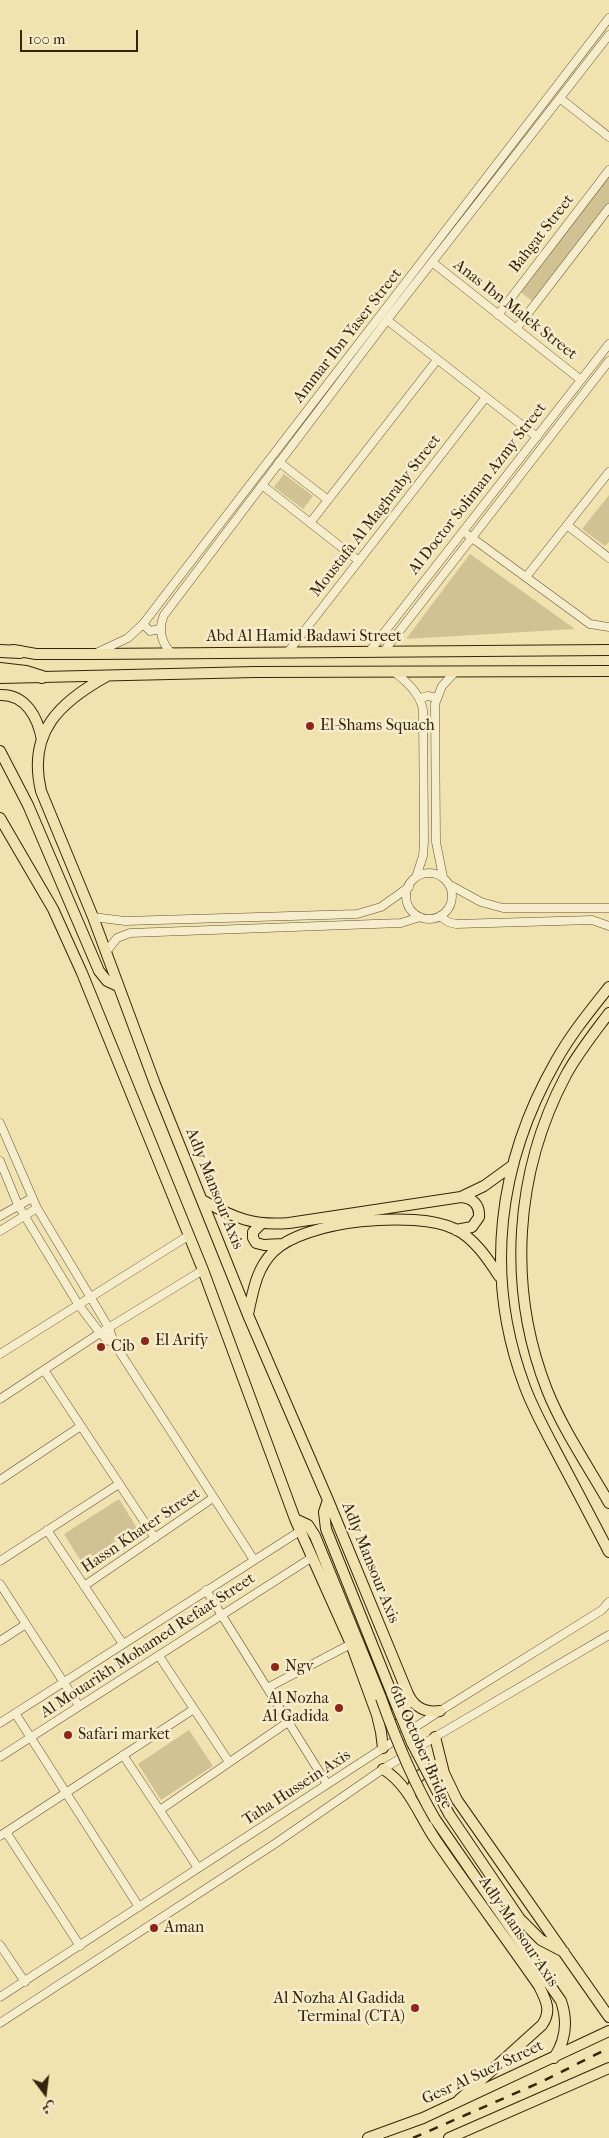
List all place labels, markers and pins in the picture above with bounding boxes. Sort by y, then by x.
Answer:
place label: El-Shams Squach [320,716,435,736]
marker: El-Shams Squach [304,720,316,732]
place label: El Arify [155,1331,208,1351]
marker: El Arify [139,1335,151,1347]
place label: Cib [111,1337,135,1357]
marker: Cib [95,1341,107,1353]
place label: Ngv [285,1657,314,1677]
marker: Ngv [269,1661,281,1673]
place label: Al Nozha Al Gadida [263,1689,329,1727]
marker: Al Nozha Al Gadida [333,1702,345,1714]
place label: Safari market [78,1725,170,1745]
marker: Safari market [62,1729,74,1741]
place label: Aman [164,1918,204,1938]
marker: Aman [148,1922,160,1934]
place label: Al Nozha Al Gadida Terminal (CTA) [274,1989,405,2027]
marker: Al Nozha Al Gadida Terminal (CTA) [409,2002,421,2014]

